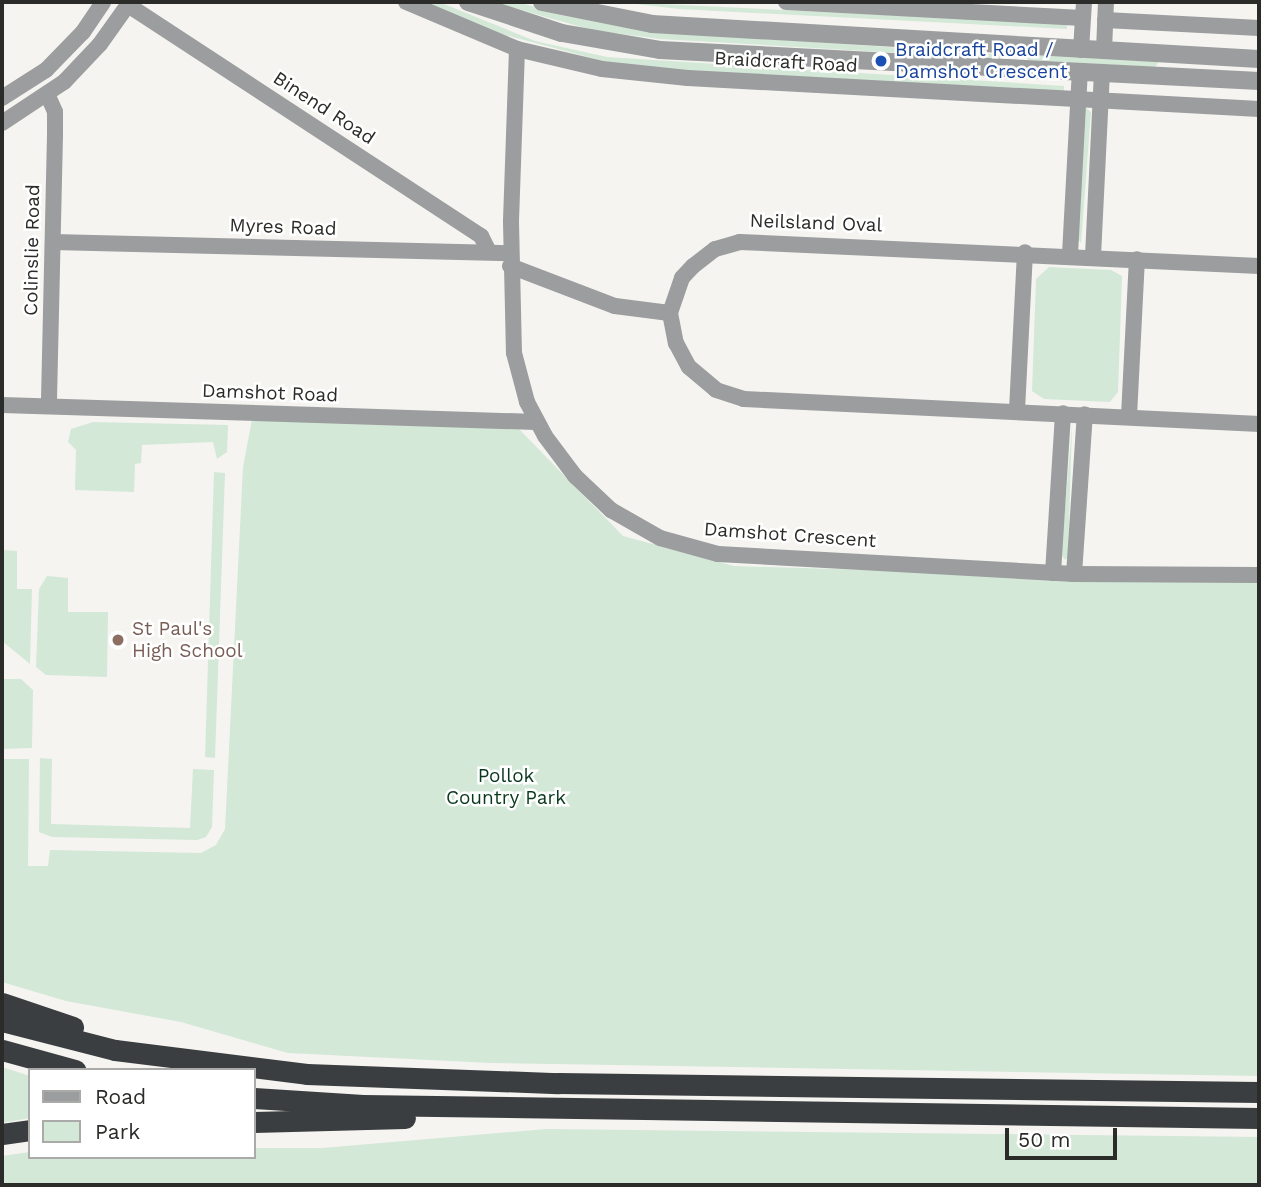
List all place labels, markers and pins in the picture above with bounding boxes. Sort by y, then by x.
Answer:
place label: Braidcraft Road / Damshot Crescent [895,39,1068,83]
marker: Braidcraft Road / Damshot Crescent [873,53,889,69]
place label: St Paul's High School [132,618,243,662]
marker: St Paul's High School [110,632,126,648]

